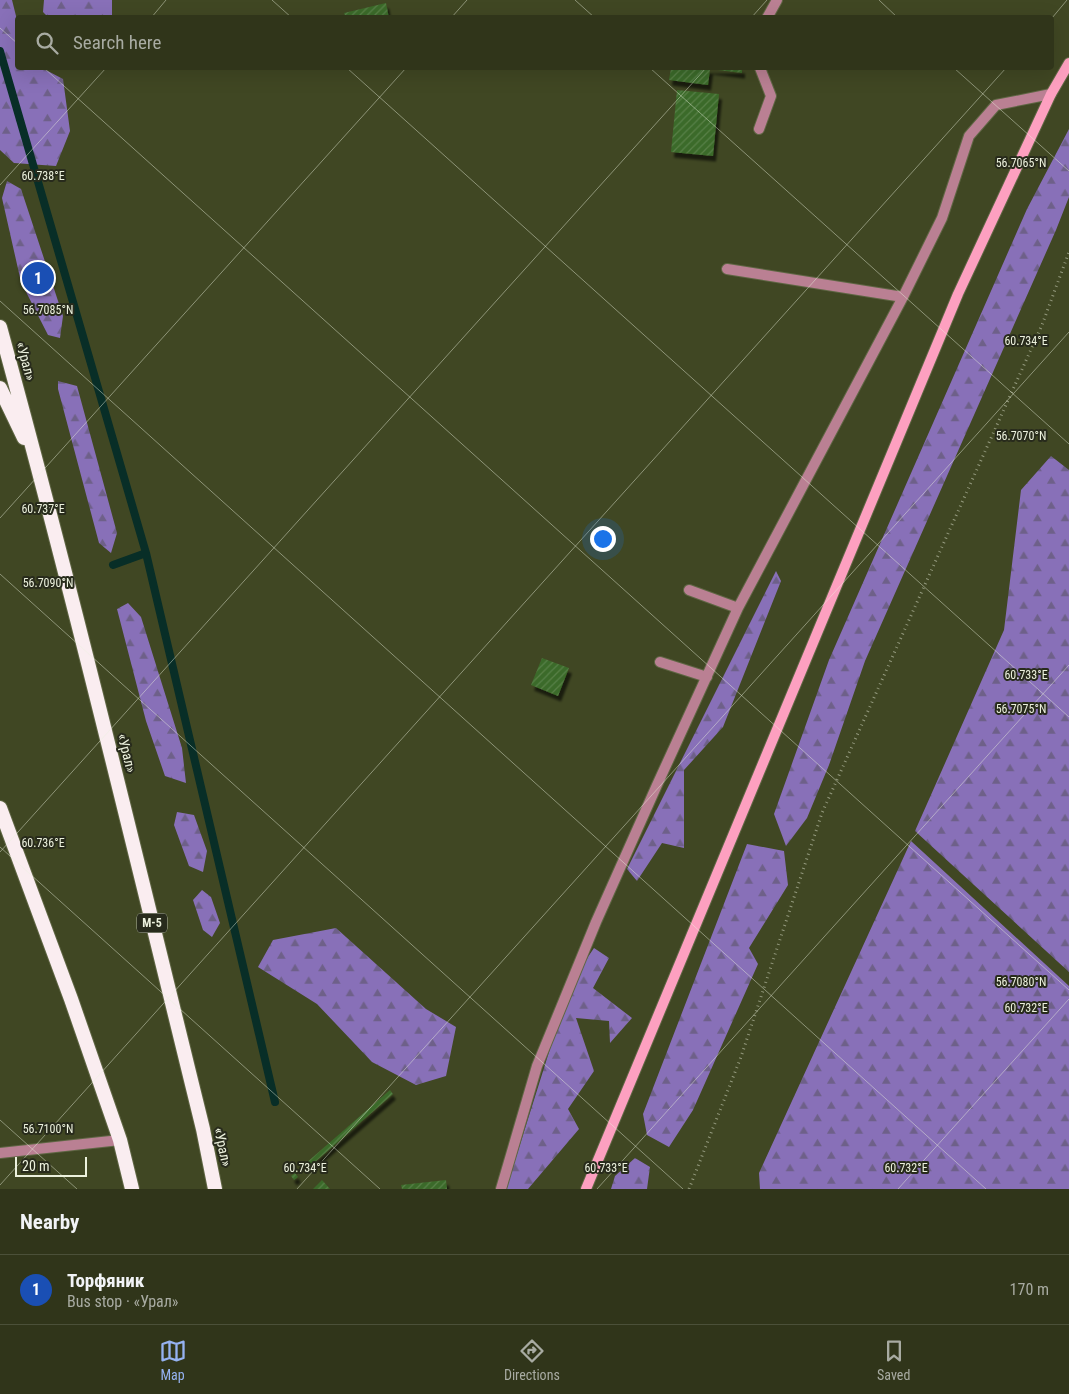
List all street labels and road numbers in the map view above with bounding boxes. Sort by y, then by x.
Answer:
street label: «Урал» [13,340,39,382]
street label: «Урал» [114,732,140,774]
road number: М-5 [137,914,167,932]
street label: «Урал» [211,1126,235,1168]

